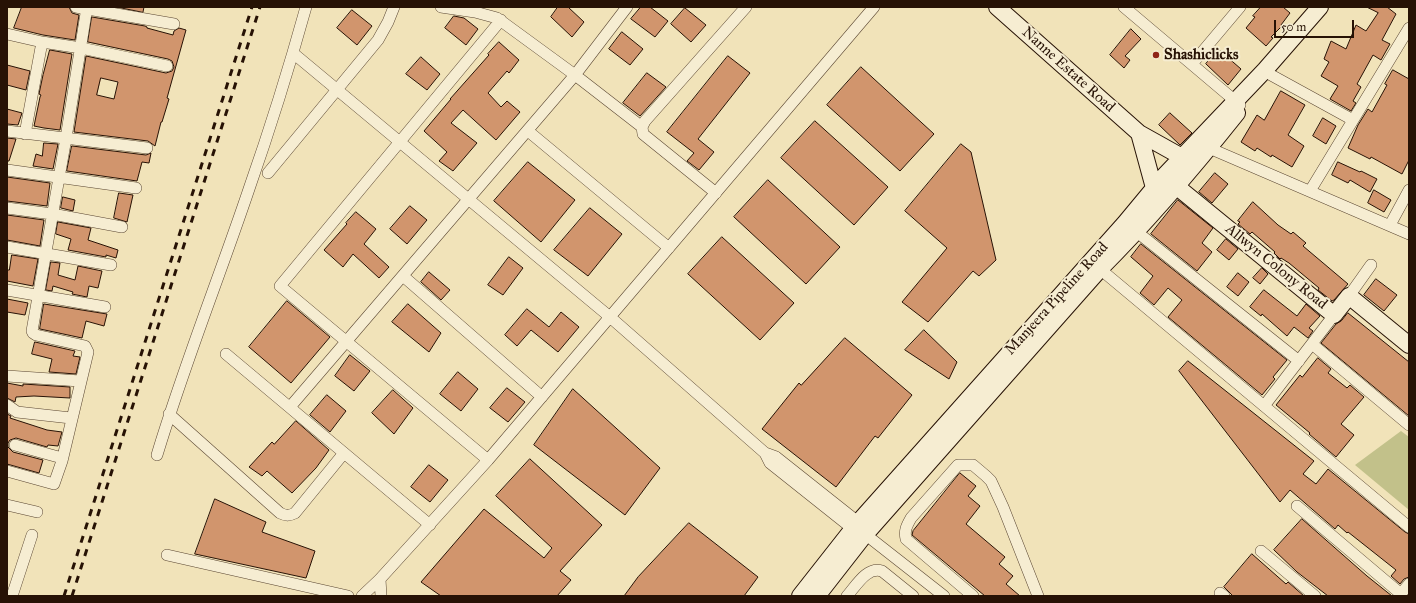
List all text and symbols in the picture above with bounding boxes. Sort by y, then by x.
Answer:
scale bar [1276,12,1356,38]
text: 50 m [1281,20,1306,34]
street label: Nanne Estate Road [1018,23,1118,117]
place label: Shashiclicks [1164,46,1238,64]
marker: Shashiclicks [1151,50,1161,60]
street label: Allwyn Colony Road [1221,220,1331,314]
street label: Manjeera Pipeline Road [1002,239,1112,359]

